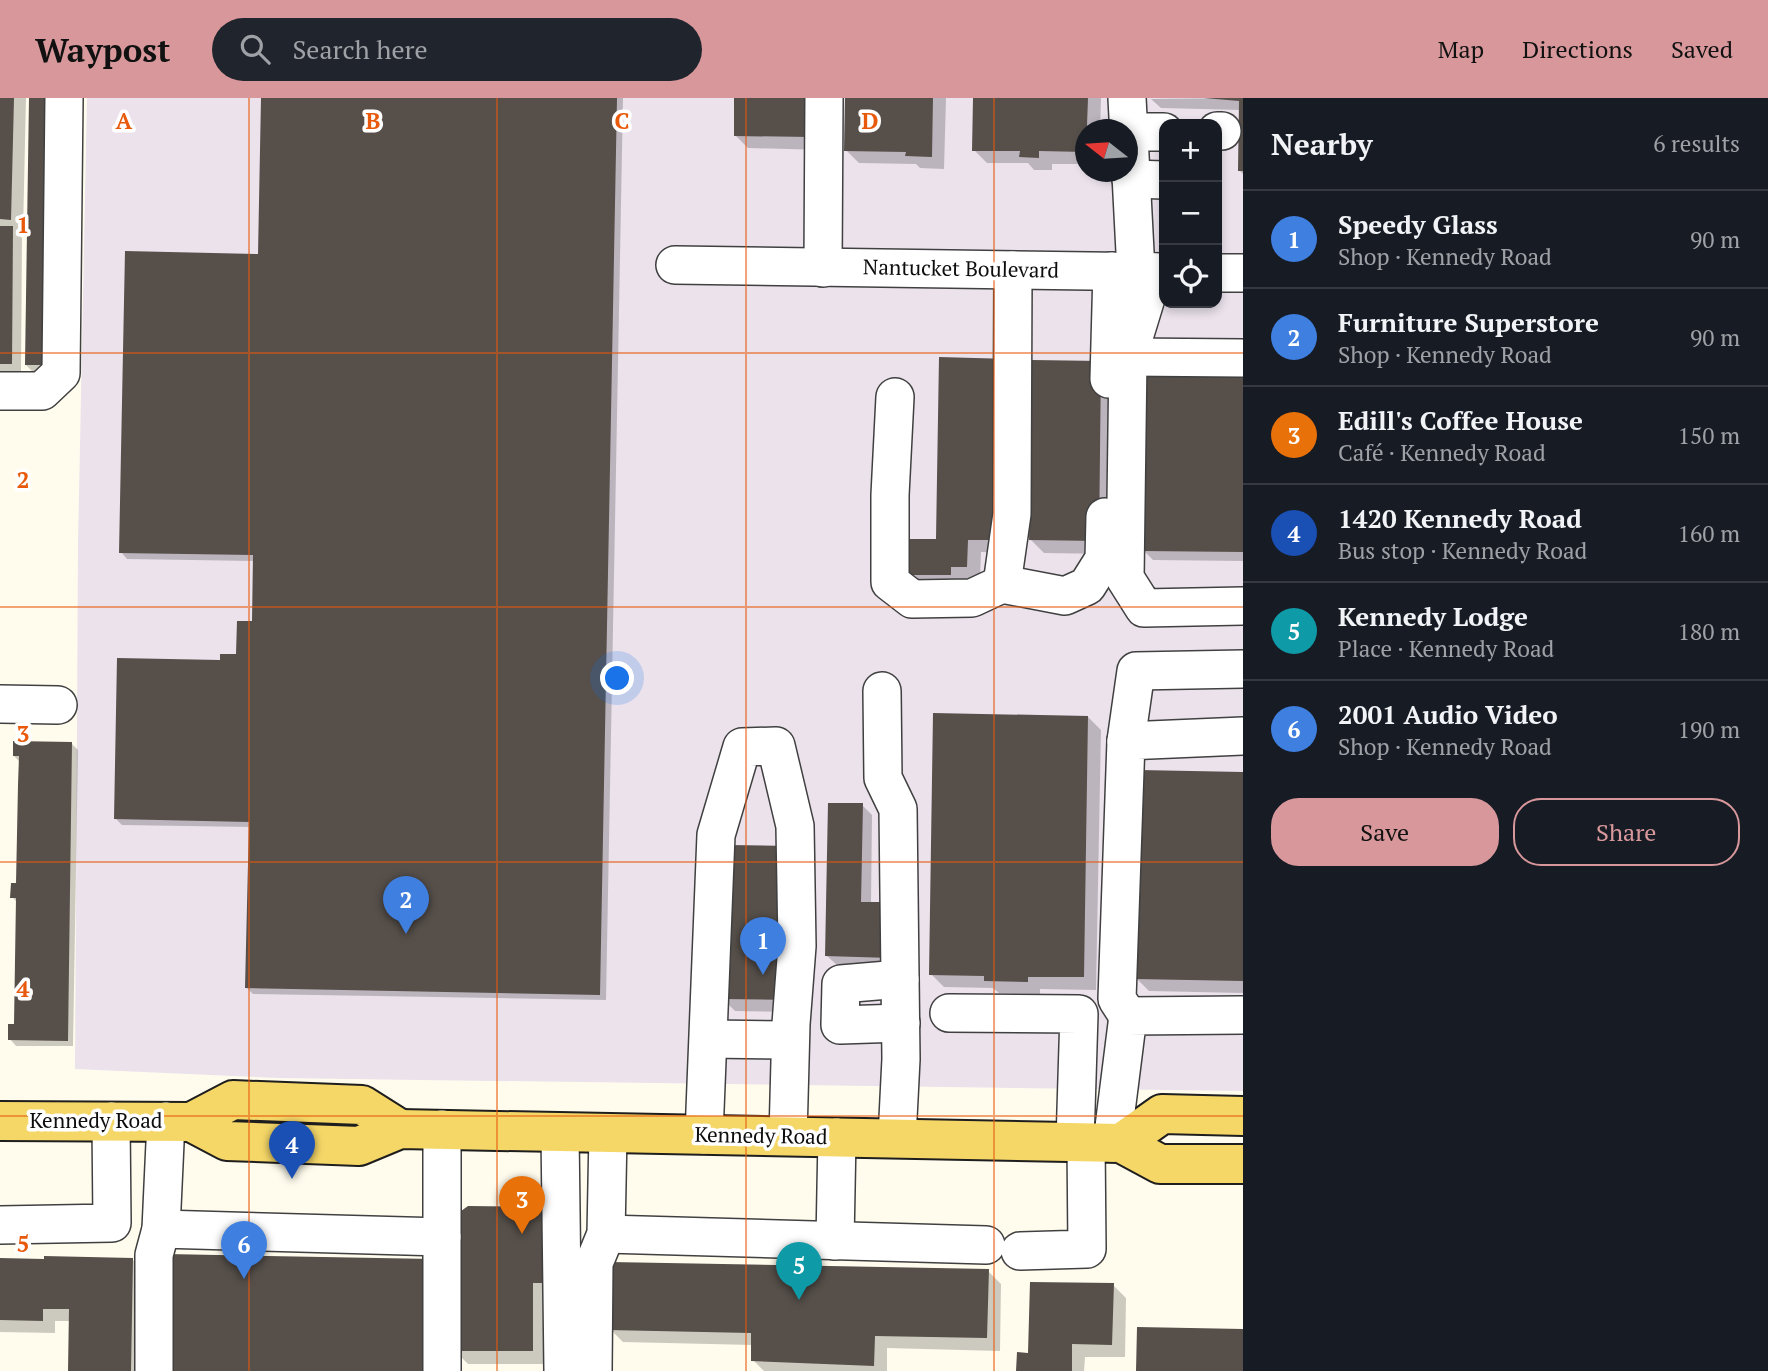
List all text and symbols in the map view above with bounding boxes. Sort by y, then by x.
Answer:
search box [212,18,702,81]
text: Waypost [35,28,170,71]
icon: search [236,30,274,68]
text: Search here [292,32,428,66]
text: Map [1438,33,1484,65]
text: Directions [1522,33,1633,65]
text: Saved [1671,33,1733,65]
text: A [116,105,133,136]
text: B [366,105,381,136]
text: C [615,105,630,136]
text: D [862,105,879,136]
north arrow [1075,119,1138,182]
map controls [1159,119,1222,308]
button: + [1159,119,1222,182]
text: Nearby [1271,124,1373,164]
text: 6 results [1653,128,1740,159]
button: − [1159,182,1222,245]
text: Speedy Glass [1338,207,1498,241]
text: 1 [17,209,30,240]
text: 1 [1288,224,1301,255]
text: 90 m [1690,224,1740,255]
text: Shop · Kennedy Road [1338,241,1552,272]
button: locate [1159,245,1222,308]
street label: Nantucket Boulevard [863,252,1060,284]
text: Furniture Superstore [1338,305,1599,339]
text: 2 [1288,322,1301,353]
text: 90 m [1690,322,1740,353]
text: Shop · Kennedy Road [1338,339,1552,370]
text: Edill's Coffee House [1338,403,1583,437]
text: 3 [1288,420,1301,451]
text: 150 m [1678,420,1740,451]
text: Café · Kennedy Road [1338,437,1546,468]
text: 2 [17,464,30,495]
text: 1420 Kennedy Road [1338,501,1582,535]
text: 4 [1288,518,1301,549]
text: 160 m [1678,518,1740,549]
text: Bus stop · Kennedy Road [1338,535,1587,566]
text: Kennedy Lodge [1338,599,1528,633]
text: 5 [1288,616,1301,647]
text: 180 m [1678,616,1740,647]
text: Place · Kennedy Road [1338,633,1554,664]
your location [600,661,634,695]
text: 2001 Audio Video [1338,697,1558,731]
text: 6 [1288,714,1301,745]
text: 190 m [1678,714,1740,745]
text: 3 [17,718,30,749]
text: Shop · Kennedy Road [1338,731,1552,762]
button: Save [1271,798,1499,866]
button: Share [1513,798,1740,866]
pin: 2 [383,876,429,934]
pin: 1 [740,917,786,975]
text: 4 [17,973,30,1004]
street label: Kennedy Road [30,1106,163,1134]
street label: Kennedy Road [694,1120,828,1150]
pin: 4 [269,1121,315,1179]
pin: 3 [499,1176,545,1234]
pin: 6 [221,1221,267,1279]
text: 5 [17,1228,30,1259]
pin: 5 [776,1242,822,1300]

